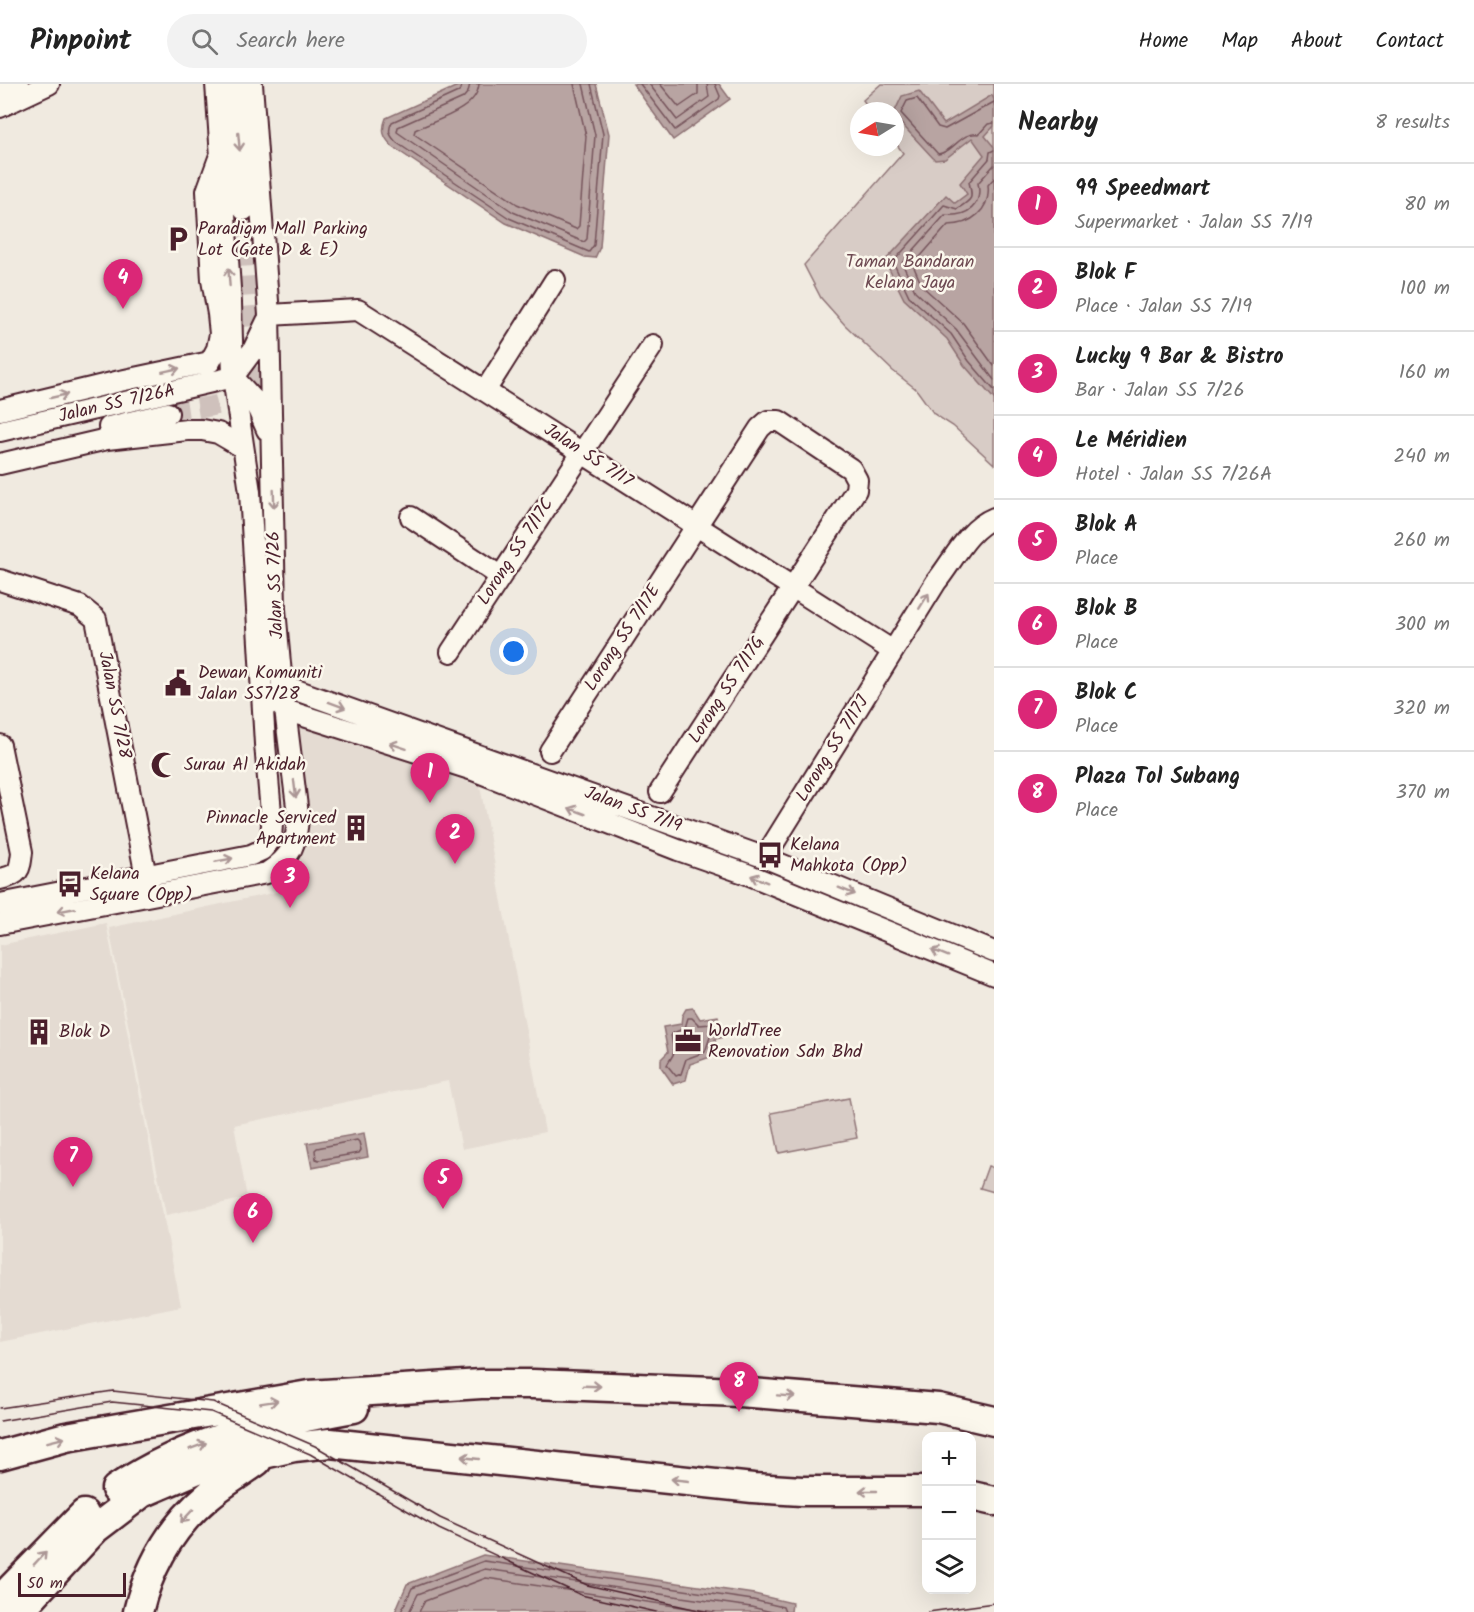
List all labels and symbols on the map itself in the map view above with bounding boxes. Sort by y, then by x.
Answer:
north arrow [850,102,904,156]
one-way arrow [233,132,244,152]
place label: Paradigm Mall Parking Lot (Gate D & E) [198,215,368,265]
parking icon: Paradigm Mall Parking Lot (Gate D & E) [163,224,193,254]
park label: Taman Bandaran Kelana Jaya [846,248,974,298]
pin: 4 [104,260,142,309]
one-way arrow [224,267,235,287]
one-way arrow [161,364,181,375]
street label: Jalan SS 7/26A [56,376,178,432]
one-way arrow [49,390,68,402]
street label: Jalan SS 7/17 [538,416,639,496]
one-way arrow [268,489,279,509]
street label: Lorong SS 7/17C [470,492,562,612]
street label: Jalan SS 7/26 [260,531,292,639]
street label: Lorong SS 7/17E [577,578,669,697]
one-way arrow [919,593,931,610]
street label: Lorong SS 7/17G [681,630,773,750]
your location [499,637,528,666]
street label: Jalan SS 7/28 [89,649,139,761]
place label: Dewan Komuniti Jalan SS7/28 [198,659,323,709]
public building icon: Dewan Komuniti Jalan SS7/28 [163,668,193,698]
street label: Lorong SS 7/17J [789,690,878,808]
one-way arrow [327,700,345,711]
one-way arrow [389,740,408,751]
mosque icon: Surau Al Akidah [149,750,179,780]
place label: Surau Al Akidah [184,751,306,780]
pin: 1 [410,754,450,803]
one-way arrow [289,779,300,798]
street label: Jalan SS 7/19 [580,779,686,841]
place label: Pinnacle Serviced Apartment [206,804,337,854]
one-way arrow [568,805,586,816]
building icon: Pinnacle Serviced Apartment [341,813,371,843]
pin: 2 [436,814,474,864]
place label: Kelana Mahkota (Opp) [790,831,908,881]
bus stop icon: Kelana Mahkota (Opp) [755,840,785,870]
one-way arrow [214,854,234,865]
pin: 3 [270,858,310,908]
place label: Kelana Square (Opp) [90,860,193,910]
bus stop icon: Kelana Square (Opp) [55,869,85,899]
one-way arrow [751,873,769,884]
one-way arrow [837,886,856,897]
one-way arrow [57,905,76,916]
one-way arrow [931,946,950,957]
building icon: Blok D [24,1017,54,1047]
place label: WorldTree Renovation Sdn Bhd [708,1017,863,1067]
place label: Blok D [59,1018,111,1047]
office icon: WorldTree Renovation Sdn Bhd [673,1026,703,1056]
pin: 7 [54,1138,92,1187]
pin: 5 [424,1160,462,1209]
pin: 6 [234,1194,272,1243]
pin: 8 [720,1362,758,1412]
one-way arrow [581,1381,601,1392]
one-way arrow [776,1391,796,1402]
one-way arrow [259,1396,278,1407]
one-way arrow [47,1433,66,1445]
one-way arrow [188,1440,206,1451]
one-way arrow [461,1452,481,1463]
one-way arrow [671,1475,690,1486]
one-way arrow [859,1485,879,1497]
one-way arrow [180,1509,195,1524]
one-way arrow [33,1550,47,1565]
scale bar [18,1570,126,1598]

